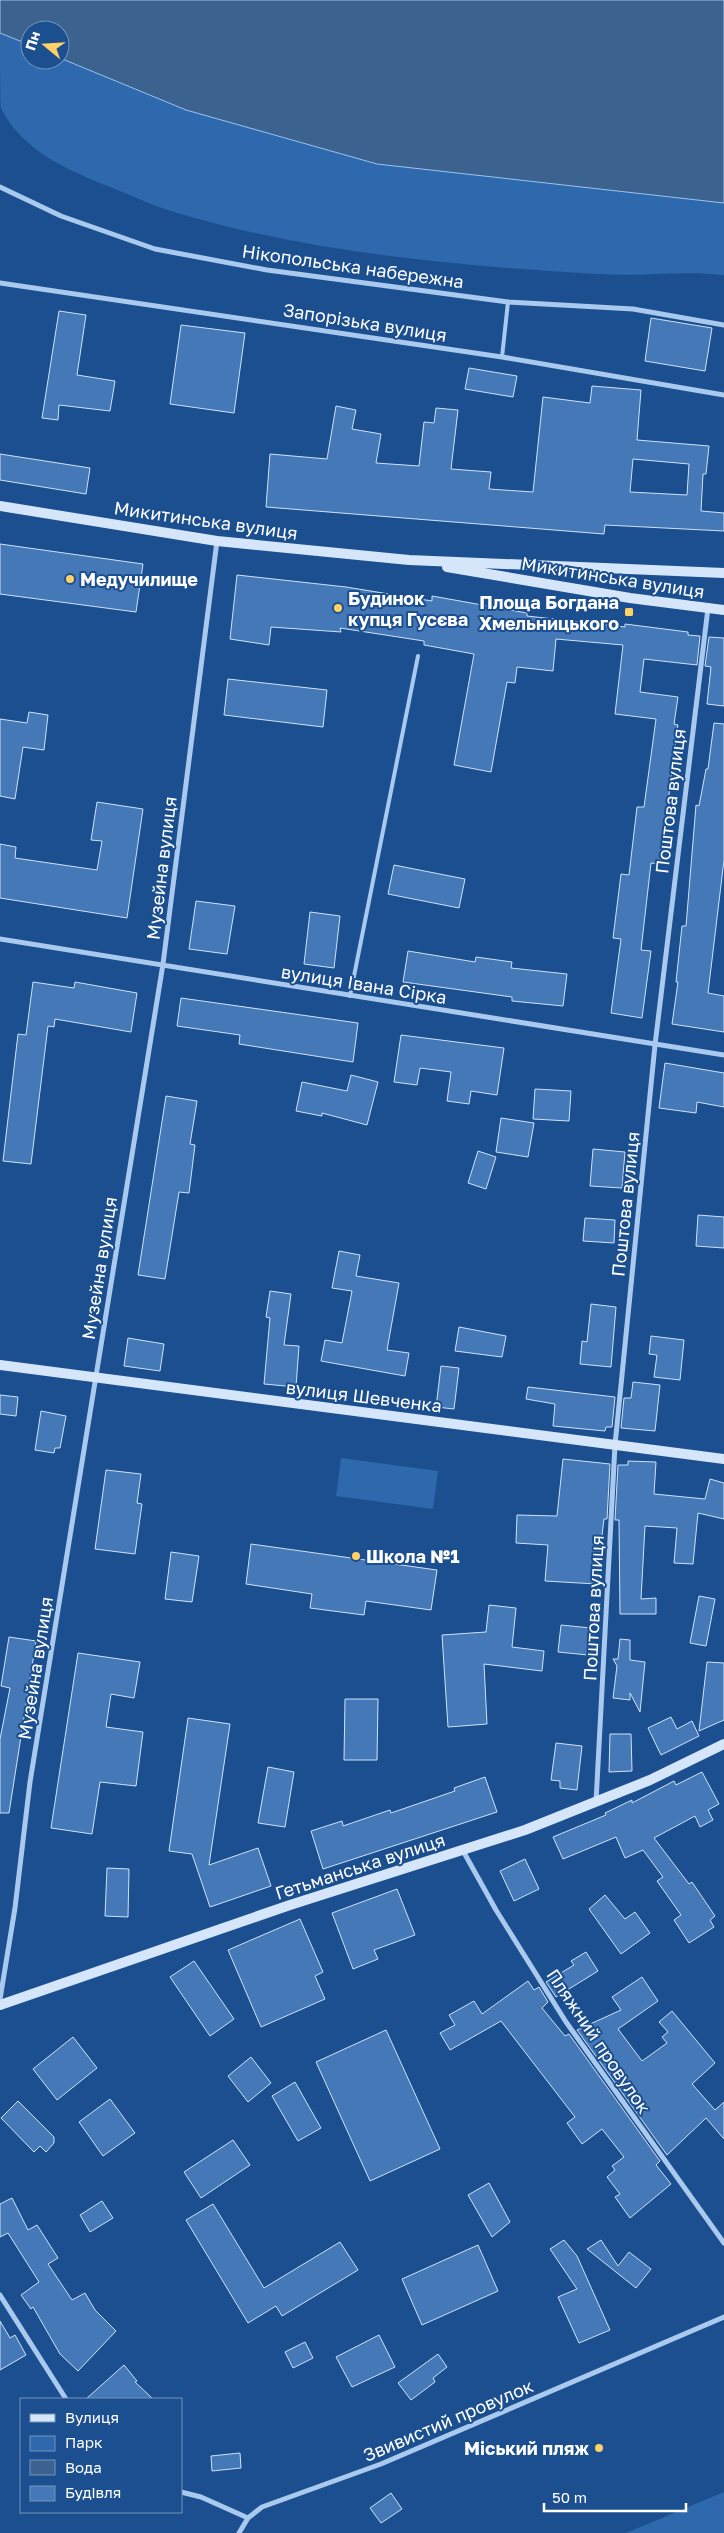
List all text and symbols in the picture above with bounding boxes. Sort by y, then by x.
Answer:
north arrow [20,20,70,70]
text: Пн [21,29,43,53]
street label: Нікопольська набережна [241,240,465,292]
street label: Запорізька вулиця [282,298,448,346]
street label: Микитинська вулиця [113,496,299,544]
street label: Микитинська вулиця [520,552,706,602]
place label: Медучилище [80,568,198,590]
marker: Медучилище [64,573,76,585]
place label: Будинок купця Гусєва [348,587,468,630]
place label: Площа Богдана Хмельницького [479,591,619,634]
marker: Будинок купця Гусєва [332,602,344,614]
marker: Площа Богдана Хмельницького [623,606,635,618]
street label: Поштова вулиця [650,727,690,875]
street label: Музейна вулиця [141,795,181,941]
street label: вулиця Івана Сірка [280,960,448,1008]
street label: Поштова вулиця [606,1130,644,1278]
street label: Музейна вулиця [77,1195,121,1341]
street label: вулиця Шевченка [285,1376,443,1416]
street label: Поштова вулиця [578,1535,608,1681]
place label: Школа №1 [366,1545,460,1567]
marker: Школа №1 [350,1550,362,1562]
street label: Музейна вулиця [13,1595,57,1741]
street label: Гетьманська вулиця [272,1828,448,1904]
street label: Пляжний провулок [542,1964,656,2118]
street label: Звивистий провулок [360,2374,536,2466]
legend [20,2398,182,2513]
text: Вулиця [65,2408,119,2426]
text: Парк [65,2433,103,2451]
place label: Міський пляж [464,2437,589,2459]
marker: Міський пляж [593,2442,605,2454]
text: Вода [65,2458,102,2476]
scale bar [544,2480,686,2512]
text: Будівля [65,2483,121,2501]
text: 50 m [552,2488,587,2506]

